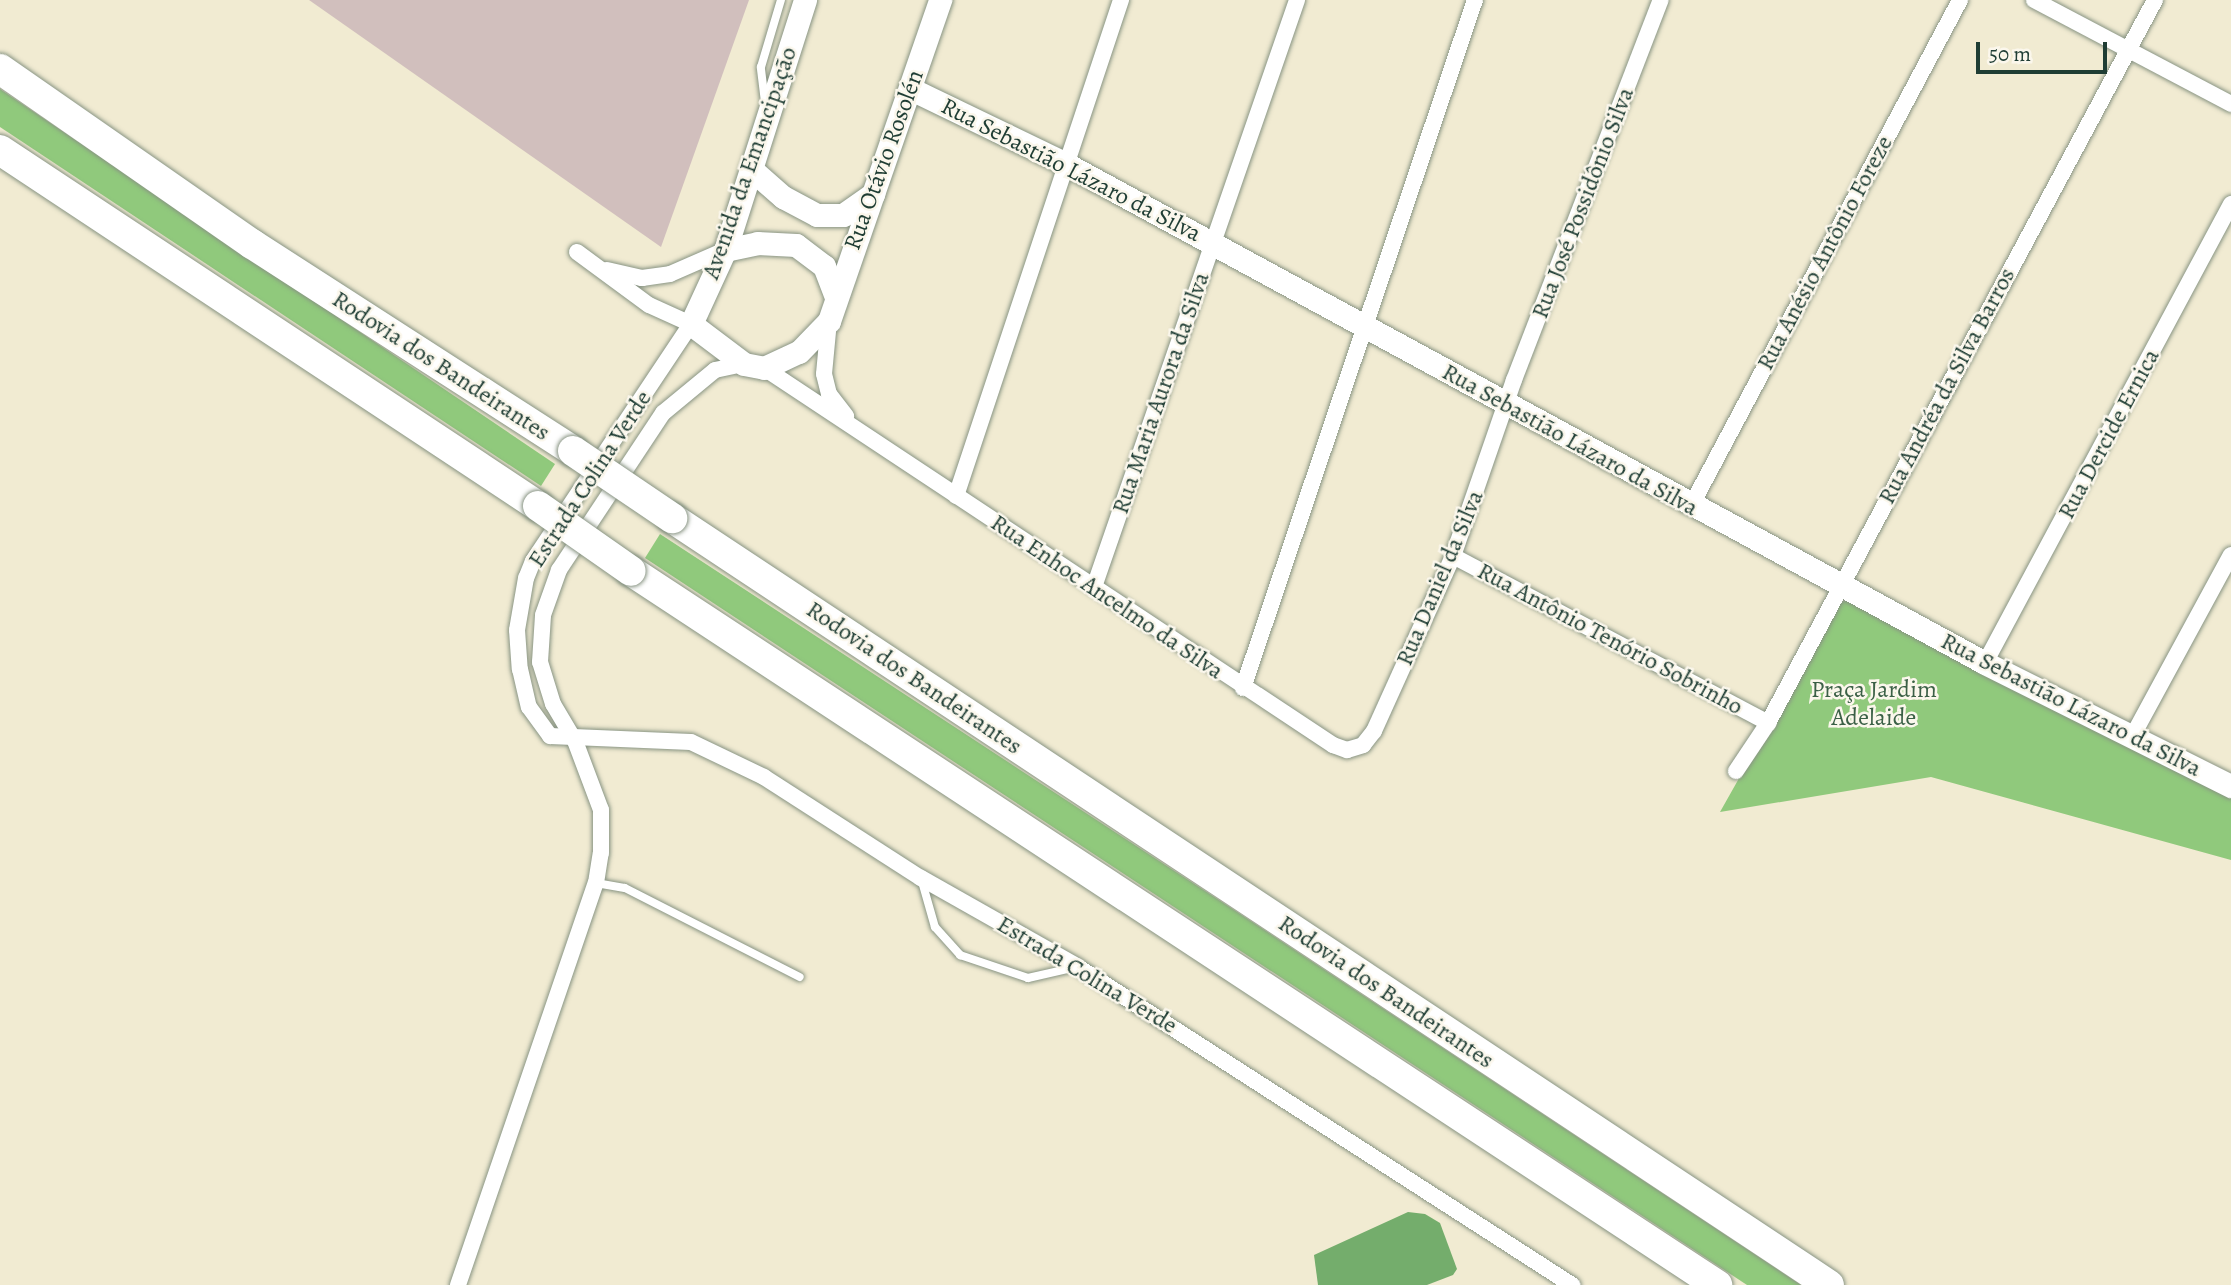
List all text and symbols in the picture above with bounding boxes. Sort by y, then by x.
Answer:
scale bar [1979,28,2110,72]
text: 50 m [1989,40,2031,68]
street label: Avenida da Emancipação [697,43,803,283]
street label: Rua Otávio Rosolén [838,66,930,254]
street label: Rua José Possidônio Silva [1526,83,1640,323]
street label: Rua Sebastião Lázaro da Silva [936,92,1206,248]
street label: Rua Anésio Antônio Foreze [1751,131,1899,375]
street label: Rua Andréa da Silva Barros [1872,263,2022,509]
street label: Rua Maria Aurora da Silva [1106,268,1216,518]
street label: Rodovia dos Bandeirantes [327,285,555,447]
street label: Rua Dercide Ernica [2052,344,2166,524]
street label: Rua Sebastião Lázaro da Silva [1437,358,1703,522]
street label: Estrada Colina Verde [522,385,658,573]
street label: Rua Daniel da Silva [1390,486,1490,670]
street label: Rua Enhoc Ancelmo da Silva [985,508,1229,686]
street label: Rua Antônio Tenório Sobrinho [1472,557,1748,721]
street label: Rodovia dos Bandeirantes [801,595,1027,761]
street label: Rua Sebastião Lázaro da Silva [1936,627,2206,783]
park label: Praça Jardim Adelaide [1811,676,1937,732]
street label: Rodovia dos Bandeirantes [1273,909,1499,1075]
street label: Estrada Colina Verde [992,910,1182,1040]

